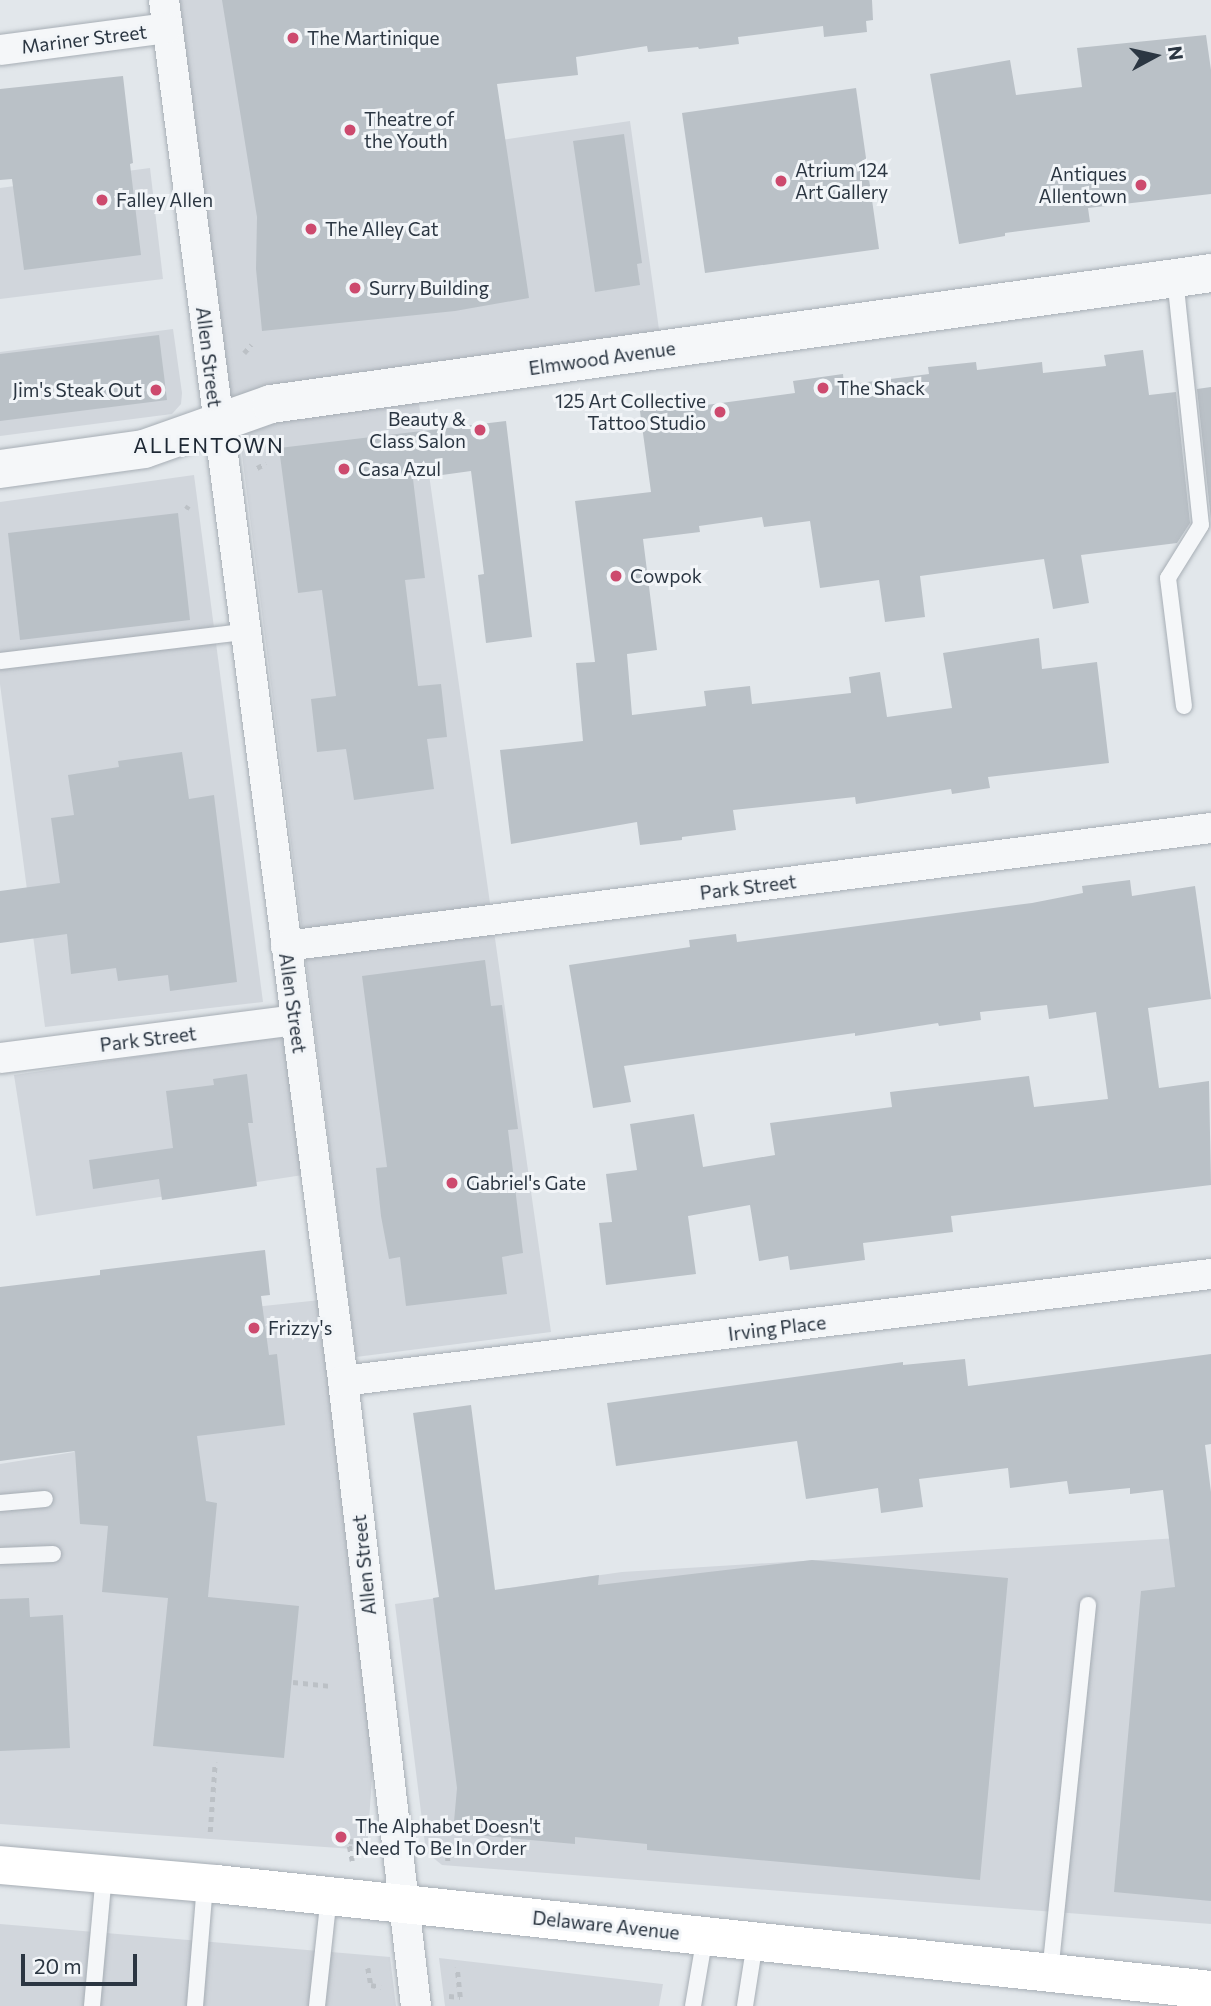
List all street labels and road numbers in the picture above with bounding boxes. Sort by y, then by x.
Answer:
street label: Mariner Street [20,20,148,58]
street label: Allen Street [192,305,226,409]
street label: Elmwood Avenue [527,336,677,380]
street label: Park Street [698,870,798,904]
street label: Allen Street [275,951,311,1055]
street label: Park Street [98,1022,198,1056]
street label: Irving Place [727,1311,827,1345]
street label: Allen Street [347,1514,381,1616]
street label: Delaware Avenue [531,1906,681,1944]

